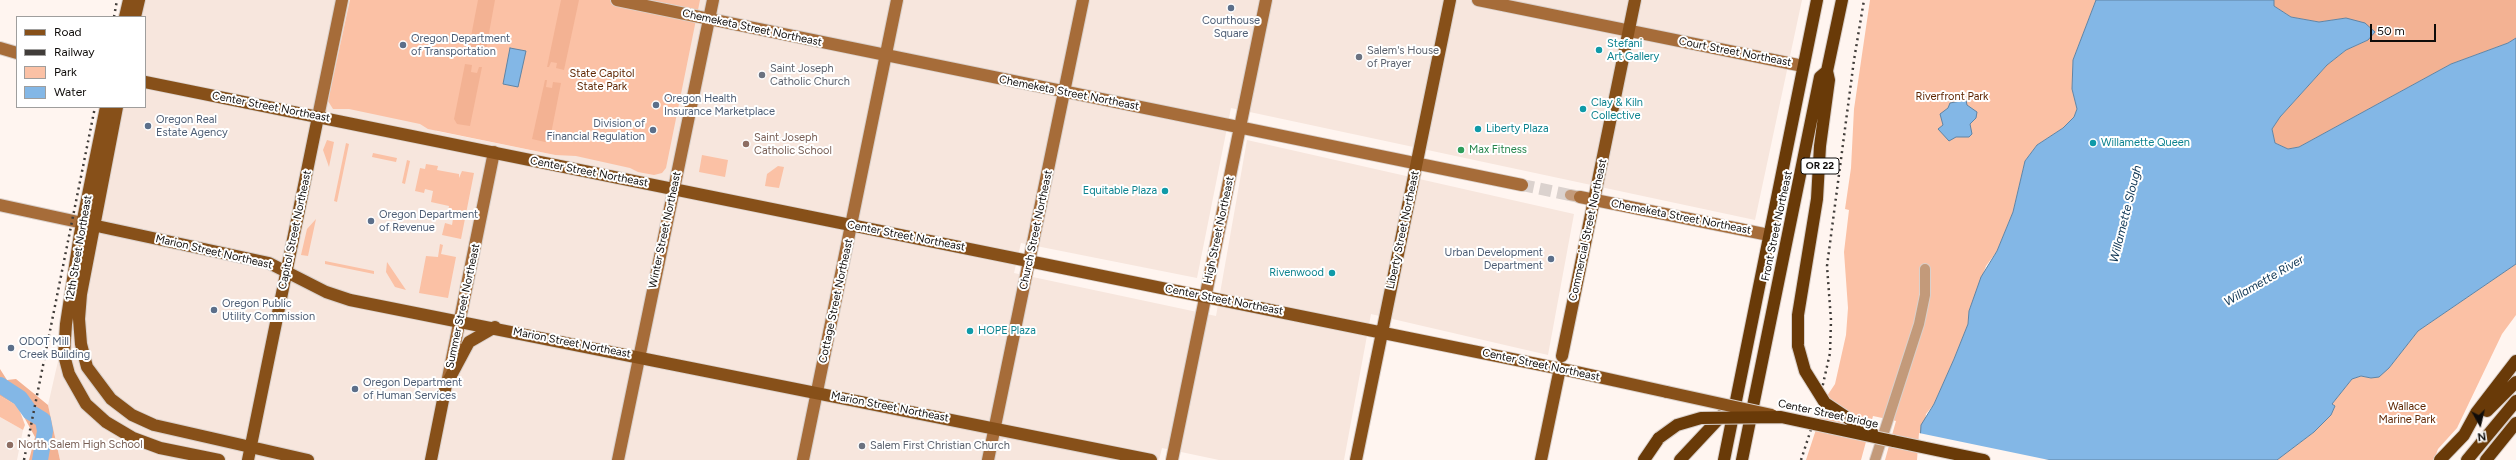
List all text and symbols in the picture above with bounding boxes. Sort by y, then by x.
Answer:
marker: Courthouse Square [1226,3,1236,13]
street label: Chemeketa Street Northeast [681,7,823,49]
place label: Courthouse Square [1202,14,1260,40]
legend [16,16,146,108]
scale bar [2372,16,2438,42]
text: 50 m [2377,24,2405,38]
text: Road [54,25,82,39]
place label: Oregon Department of Transportation [411,32,510,58]
street label: Court Street Northeast [1678,35,1792,69]
place label: Stefani Art Gallery [1607,37,1659,63]
marker: Oregon Department of Transportation [398,40,408,50]
place label: Salem's House of Prayer [1367,44,1439,70]
text: Railway [54,45,95,59]
marker: Stefani Art Gallery [1594,45,1604,55]
marker: Salem's House of Prayer [1354,52,1364,62]
place label: Saint Joseph Catholic Church [770,62,850,88]
text: Park [54,65,77,79]
park label: State Capitol State Park [570,67,634,93]
marker: Saint Joseph Catholic Church [757,70,767,80]
street label: Chemeketa Street Northeast [998,73,1140,113]
text: Water [54,85,86,99]
street label: Center Street Northeast [211,89,331,125]
park label: Riverfront Park [1916,90,1988,104]
place label: Oregon Health Insurance Marketplace [664,92,775,118]
place label: Clay & Kiln Collective [1591,96,1643,122]
marker: Oregon Health Insurance Marketplace [651,100,661,110]
marker: Clay & Kiln Collective [1578,104,1588,114]
place label: Oregon Real Estate Agency [156,113,228,139]
place label: Division of Financial Regulation [547,117,645,143]
marker: Oregon Real Estate Agency [143,121,153,131]
place label: Liberty Plaza [1486,122,1549,136]
marker: Liberty Plaza [1473,124,1483,134]
marker: Division of Financial Regulation [648,125,658,135]
place label: Saint Joseph Catholic School [754,131,832,157]
place label: Willamette Queen [2101,136,2190,150]
marker: Willamette Queen [2088,138,2098,148]
marker: Saint Joseph Catholic School [741,139,751,149]
place label: Max Fitness [1469,143,1527,157]
marker: Max Fitness [1456,145,1466,155]
street label: Center Street Northeast [529,154,649,190]
street label: Commercial Street Northeast [1566,158,1610,302]
road number: OR 22 [1801,158,1839,174]
water label: Willamette Slough [2107,164,2145,264]
street label: Capitol Street Northeast [276,169,314,291]
street label: Church Street Northeast [1017,169,1055,291]
street label: Winter Street Northeast [646,170,684,290]
street label: Liberty Street Northeast [1384,170,1422,290]
street label: Front Street Northeast [1759,170,1795,282]
street label: High Street Northeast [1201,175,1237,285]
place label: Equitable Plaza [1083,184,1157,198]
marker: Equitable Plaza [1160,186,1170,196]
street label: 12th Street Northeast [63,194,95,302]
street label: Chemeketa Street Northeast [1610,197,1752,237]
place label: Oregon Department of Revenue [379,208,478,234]
marker: Oregon Department of Revenue [366,216,376,226]
street label: Center Street Northeast [846,218,966,254]
street label: Marion Street Northeast [154,232,274,272]
street label: Cottage Street Northeast [816,238,856,364]
street label: Summer Street Northeast [443,242,483,370]
place label: Urban Development Department [1445,246,1543,272]
water label: Willamette River [2222,252,2306,310]
marker: Urban Development Department [1546,254,1556,264]
place label: Rivenwood [1269,266,1324,280]
marker: Rivenwood [1327,268,1337,278]
street label: Center Street Northeast [1164,282,1284,318]
place label: Oregon Public Utility Commission [222,297,315,323]
marker: Oregon Public Utility Commission [209,305,219,315]
place label: HOPE Plaza [978,324,1036,338]
street label: Marion Street Northeast [512,325,632,361]
marker: HOPE Plaza [965,326,975,336]
place label: ODOT Mill Creek Building [19,335,90,361]
marker: ODOT Mill Creek Building [6,343,16,353]
street label: Center Street Northeast [1481,346,1601,384]
place label: Oregon Department of Human Services [363,376,462,402]
marker: Oregon Department of Human Services [350,384,360,394]
street label: Marion Street Northeast [830,389,950,425]
street label: Center Street Bridge [1777,397,1879,431]
park label: Wallace Marine Park [2379,400,2435,426]
north arrow [2460,404,2500,444]
text: N [2477,429,2487,443]
place label: North Salem High School [18,438,143,452]
place label: Salem First Christian Church [870,439,1010,453]
marker: North Salem High School [5,440,15,450]
marker: Salem First Christian Church [857,441,867,451]

